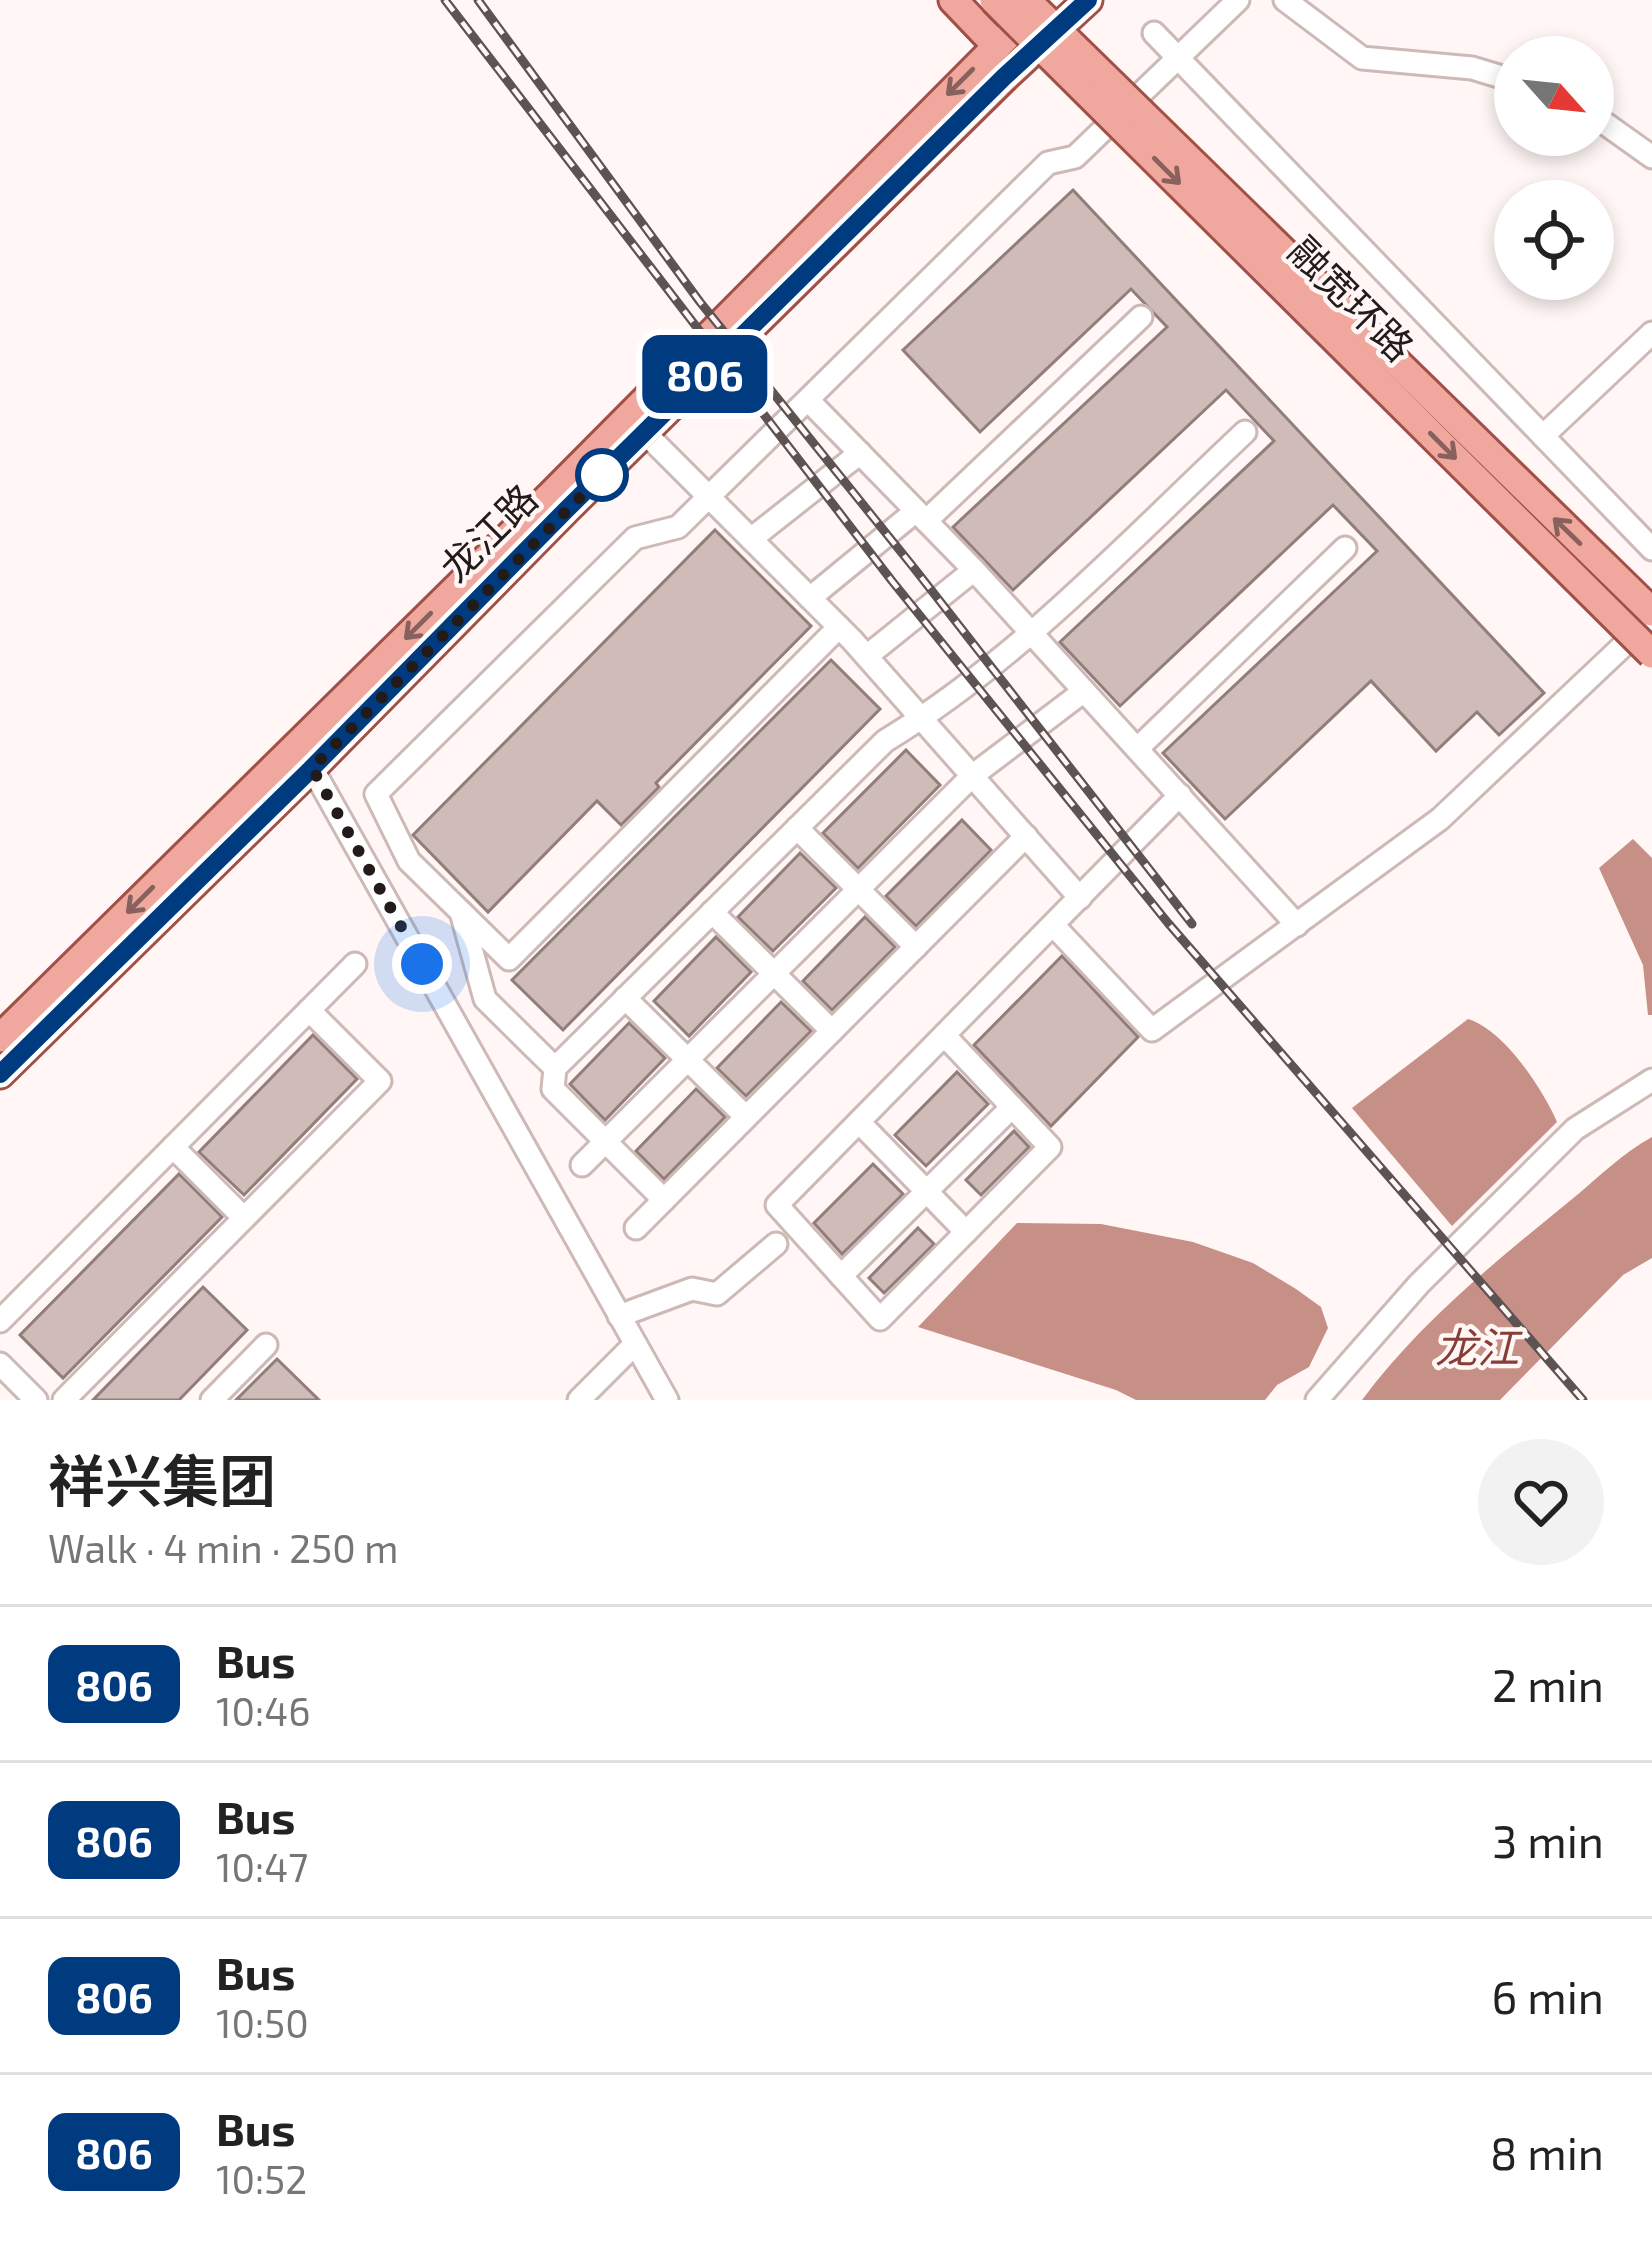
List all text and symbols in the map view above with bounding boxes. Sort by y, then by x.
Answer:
north arrow [1494,36,1614,156]
map controls [1494,36,1614,300]
one-way arrow [947,67,975,96]
one-way arrow [1152,156,1180,185]
button: locate [1494,180,1614,300]
street label: 融宽环路 [1280,226,1424,370]
line badge: 806 [636,335,774,413]
text: 806 [666,349,744,399]
one-way arrow [1428,431,1457,460]
unlabelled marker [577,450,627,500]
street label: 龙江路 [430,474,546,590]
one-way arrow [1553,517,1583,545]
one-way arrow [404,611,433,639]
one-way arrow [126,885,155,913]
your location [392,934,452,994]
water label: 龙江 [1435,1321,1523,1371]
button: heart [1478,1439,1604,1565]
text: 祥兴集团 [48,1445,276,1513]
text: Walk · 4 min · 250 m [48,1524,399,1571]
text: Bus [216,1633,295,1687]
text: 2 min [1492,1657,1604,1711]
text: 806 [75,1659,153,1709]
text: 10:46 [216,1687,311,1734]
text: Bus [216,1789,295,1843]
text: 3 min [1492,1813,1604,1867]
text: 806 [75,1815,153,1865]
text: 10:47 [216,1843,308,1890]
text: Bus [216,1945,295,1999]
text: 6 min [1491,1969,1604,2023]
text: 806 [75,1971,153,2021]
text: 10:50 [216,1999,309,2046]
text: Bus [216,2101,295,2155]
text: 8 min [1490,2125,1604,2179]
text: 806 [75,2127,153,2177]
text: 10:52 [216,2155,307,2202]

